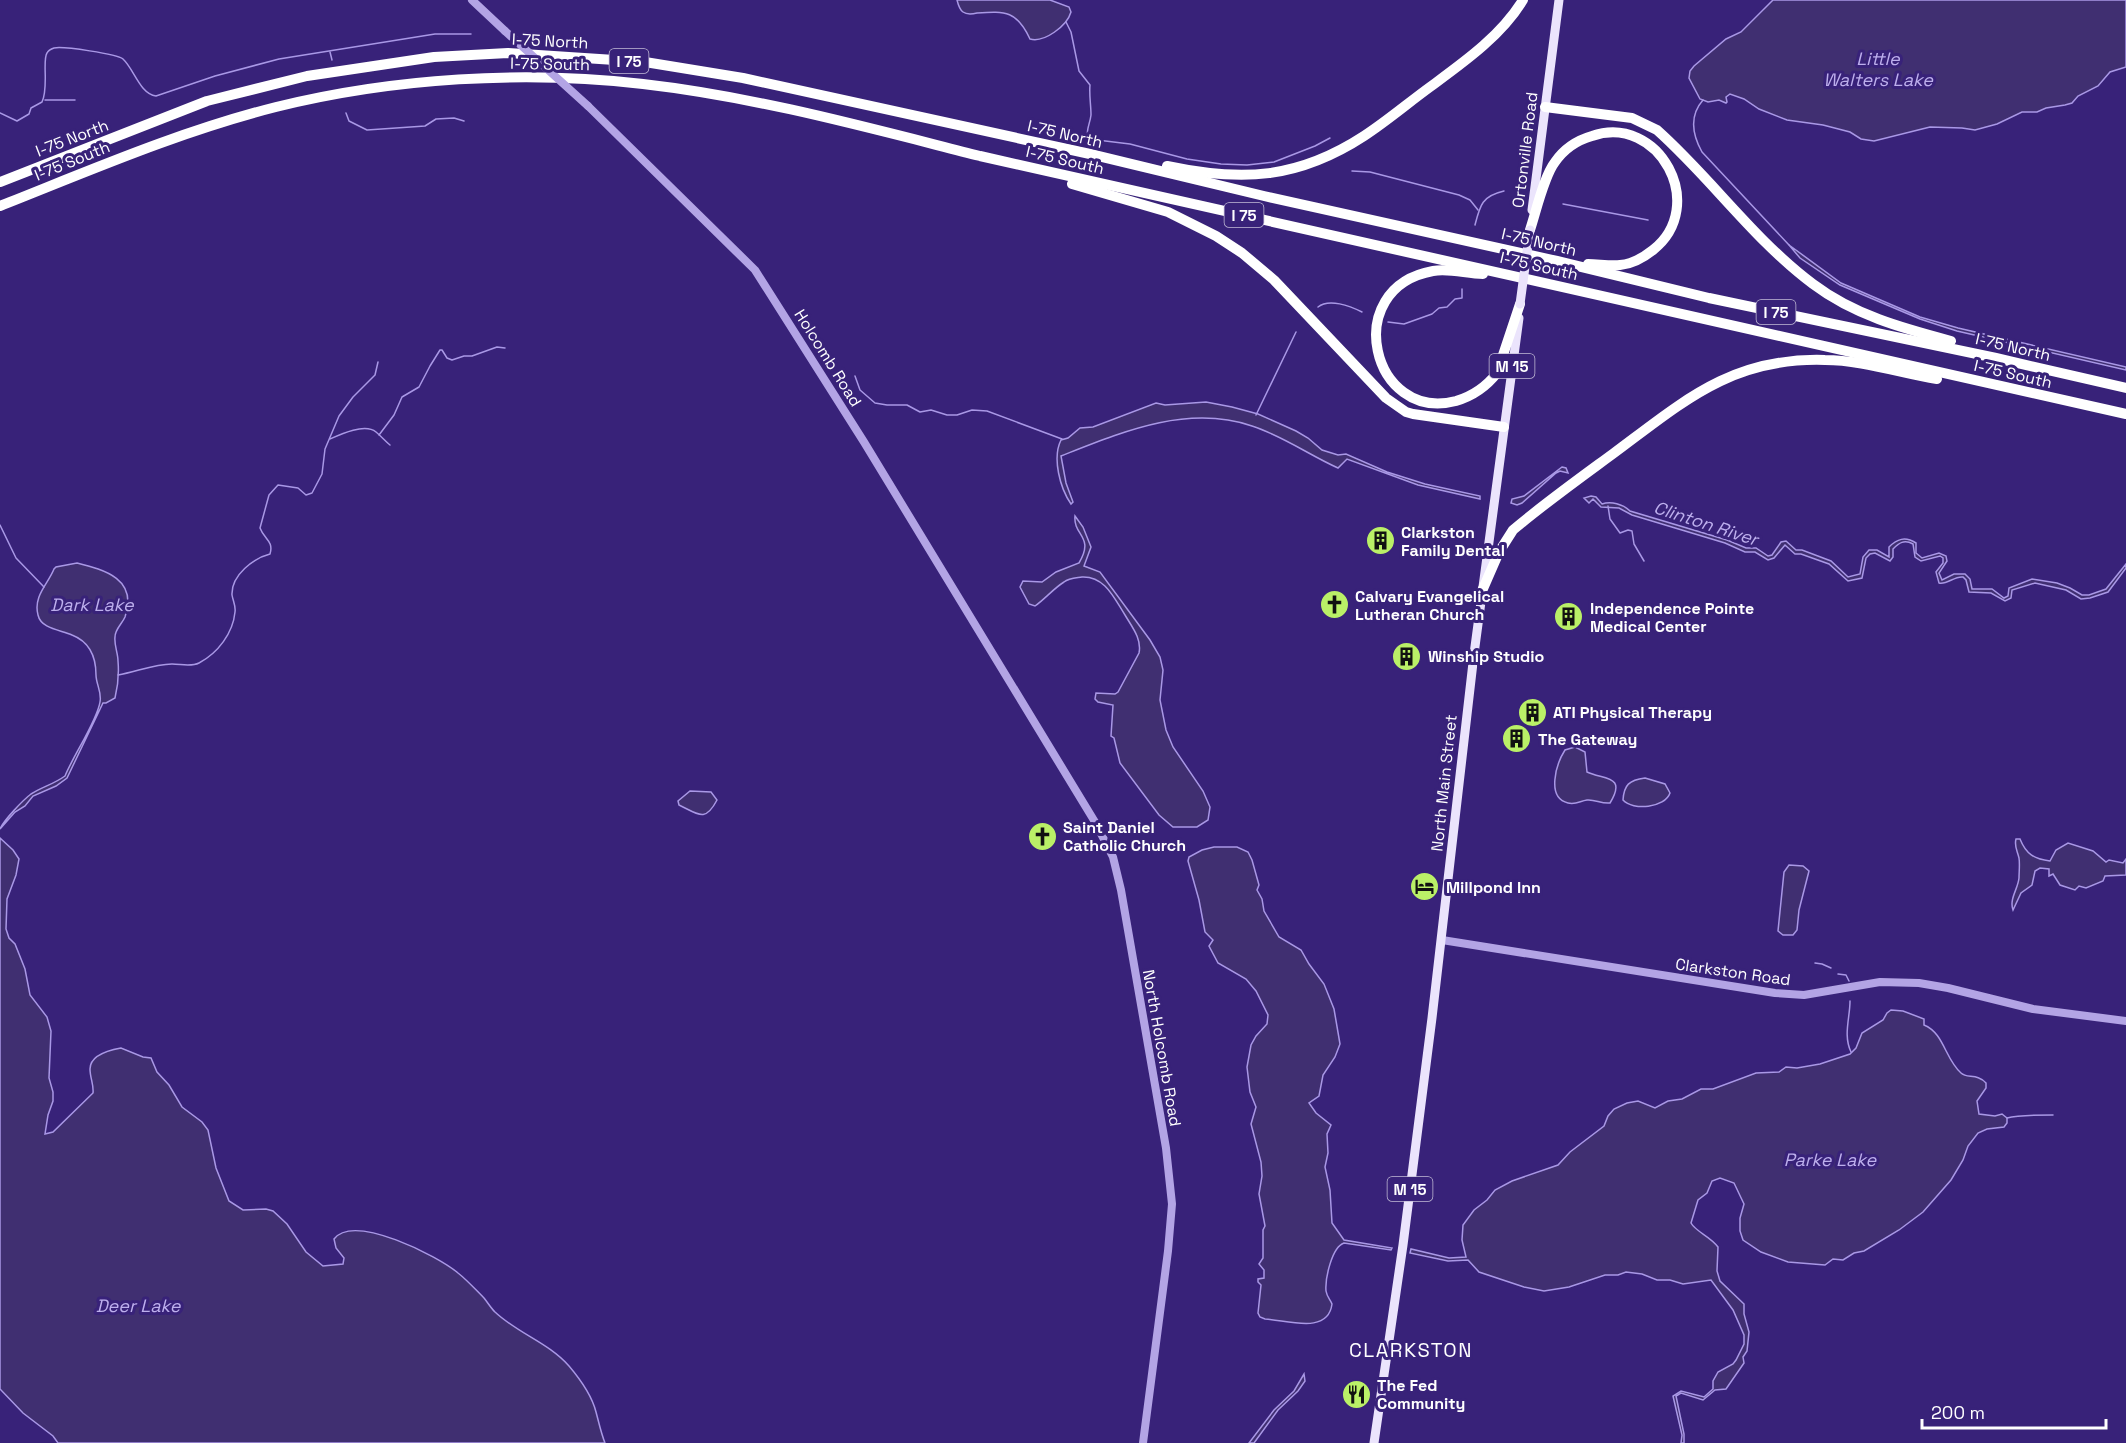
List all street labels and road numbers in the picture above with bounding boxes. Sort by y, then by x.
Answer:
street label: I-75 North [511,29,589,53]
road number: I 75 [610,49,648,73]
street label: I-75 South [510,53,590,75]
street label: Ortonville Road [1507,91,1543,209]
street label: I-75 North [32,114,112,162]
street label: I-75 North [1025,115,1105,153]
street label: I-75 South [31,136,113,186]
street label: I-75 South [1024,141,1106,179]
road number: I 75 [1224,203,1264,227]
street label: I-75 North [1499,223,1579,261]
street label: I-75 South [1498,247,1580,285]
road number: I 75 [1756,300,1796,324]
street label: Holcomb Road [790,305,866,411]
street label: I-75 North [1973,328,2053,366]
road number: M 15 [1490,354,1534,378]
street label: I-75 South [1972,355,2054,393]
street label: North Main Street [1426,713,1462,853]
street label: Clarkston Road [1674,954,1792,990]
street label: North Holcomb Road [1138,968,1186,1128]
road number: M 15 [1388,1177,1432,1201]

